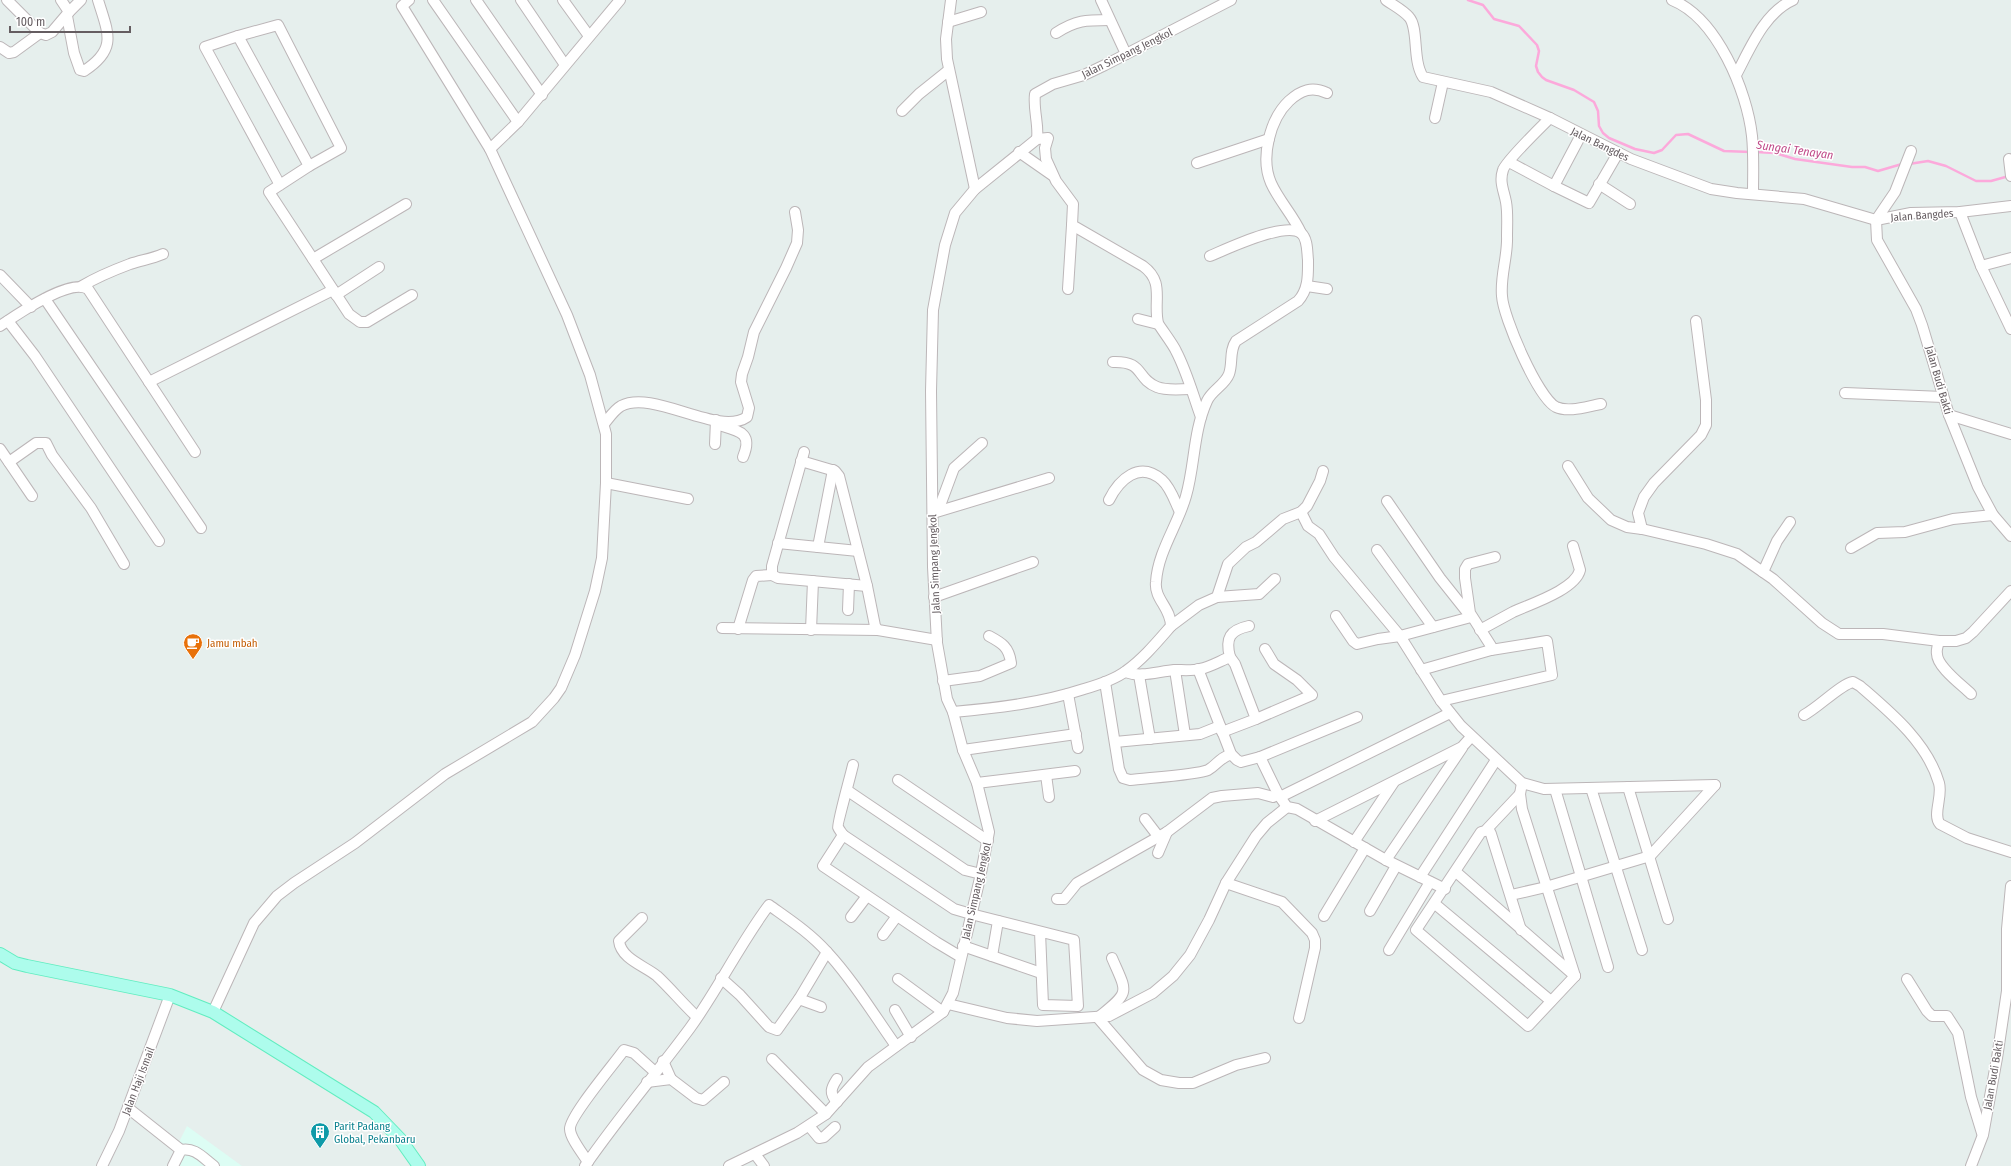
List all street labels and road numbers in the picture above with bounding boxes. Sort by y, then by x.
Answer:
street label: Jalan Simpang Jengkol [1080,26,1175,81]
street label: Jalan Bangdes [1569,125,1631,164]
street label: Jalan Bangdes [1890,207,1954,224]
street label: Jalan Budi Bakti [1923,344,1955,416]
street label: Jalan Simpang Jengkol [926,514,943,614]
street label: Jalan Simpang Jengkol [959,841,994,941]
street label: Jalan Budi Bakti [1981,1039,2006,1111]
street label: Jalan Haji Ismail [119,1045,157,1117]

